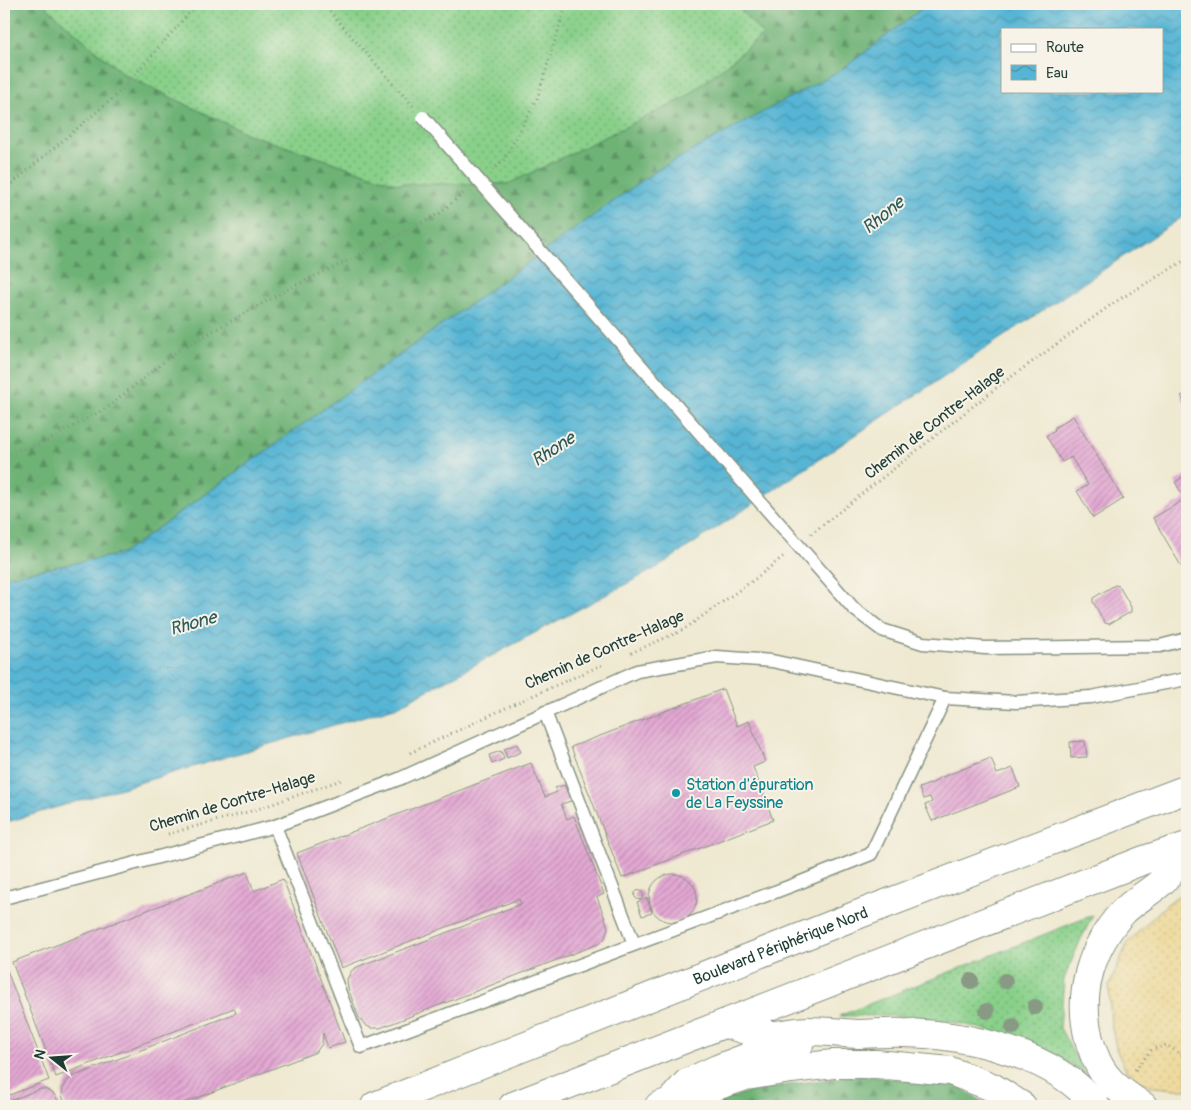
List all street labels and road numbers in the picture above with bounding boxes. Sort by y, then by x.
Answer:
street label: Chemin de Contre-Halage [861,362,1009,484]
street label: Chemin de Contre-Halage [522,606,687,694]
street label: Chemin de Contre-Halage [147,767,318,837]
street label: Boulevard Périphérique Nord [690,903,871,990]

